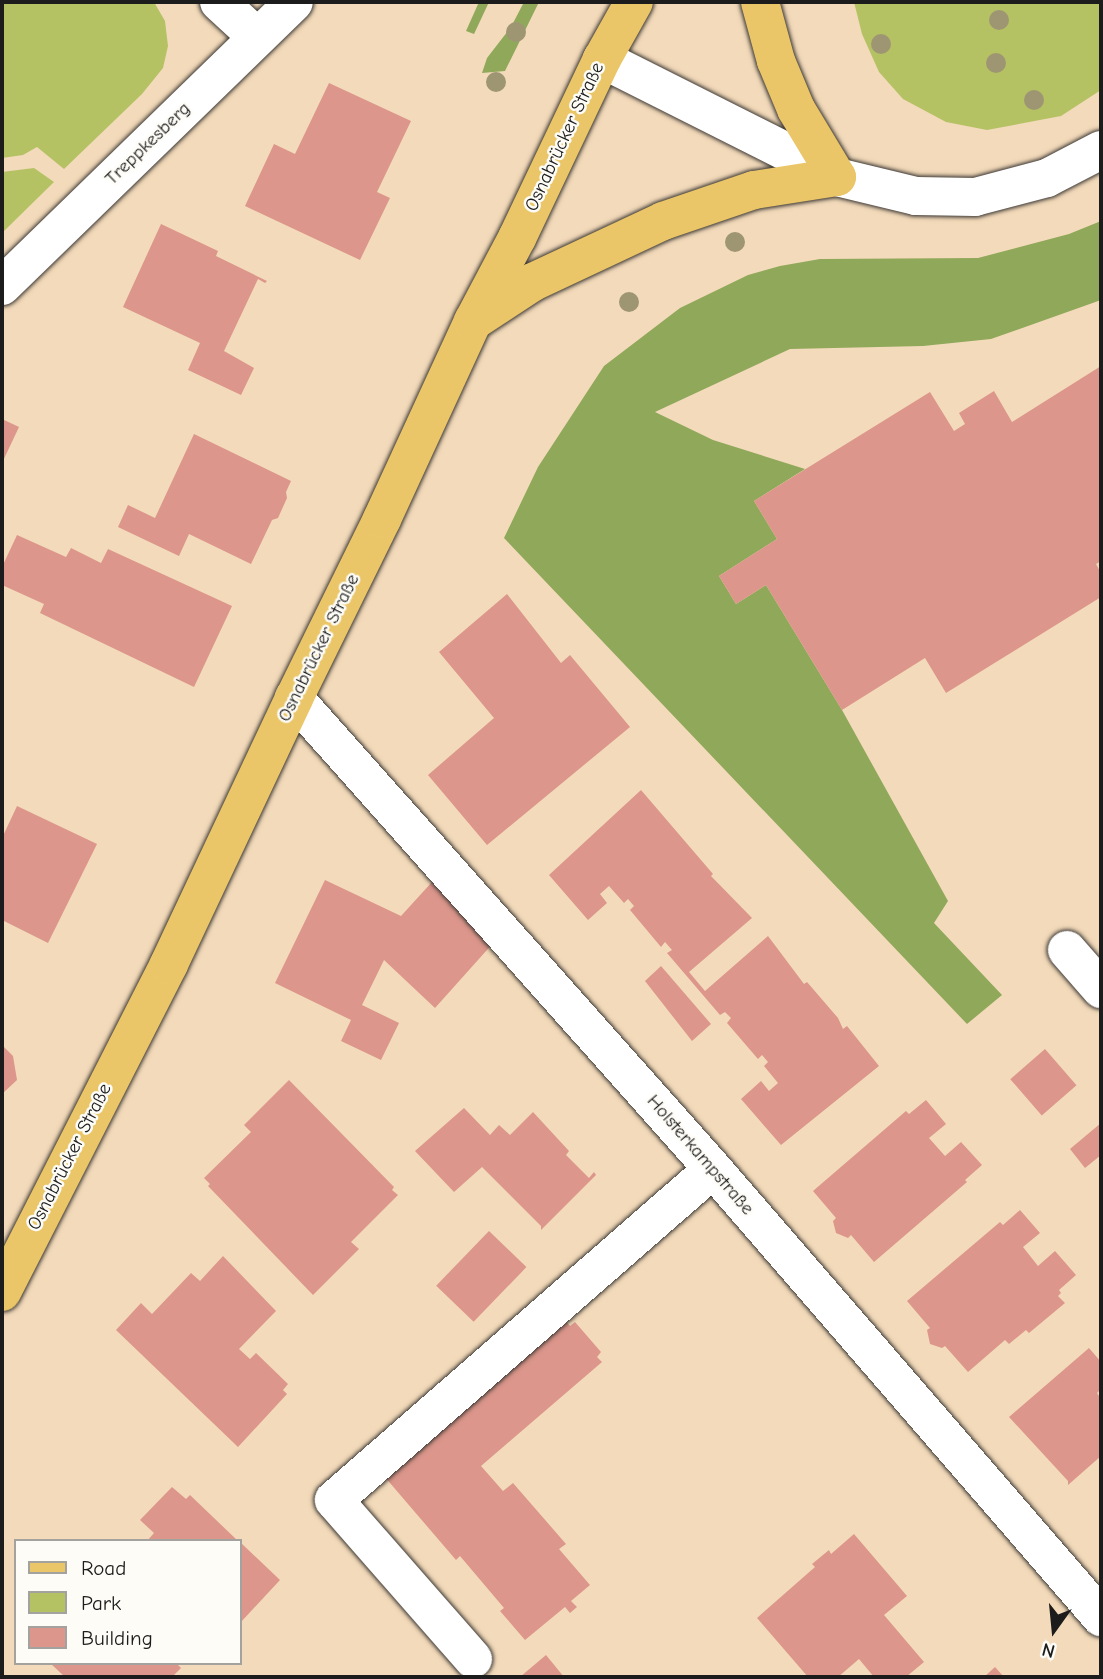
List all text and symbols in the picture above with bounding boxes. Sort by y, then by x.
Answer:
street label: Osnabrücker Straße [521,59,609,215]
street label: Treppkesberg [101,98,195,190]
street label: Osnabrücker Straße [273,570,365,726]
street label: Osnabrücker Straße [23,1080,117,1234]
street label: Holsterkampstraße [642,1090,758,1220]
legend [14,1539,242,1665]
text: Road [81,1556,126,1580]
text: Park [81,1591,121,1615]
north arrow [1019,1595,1089,1665]
text: Building [81,1626,153,1650]
text: N [1040,1638,1057,1663]

